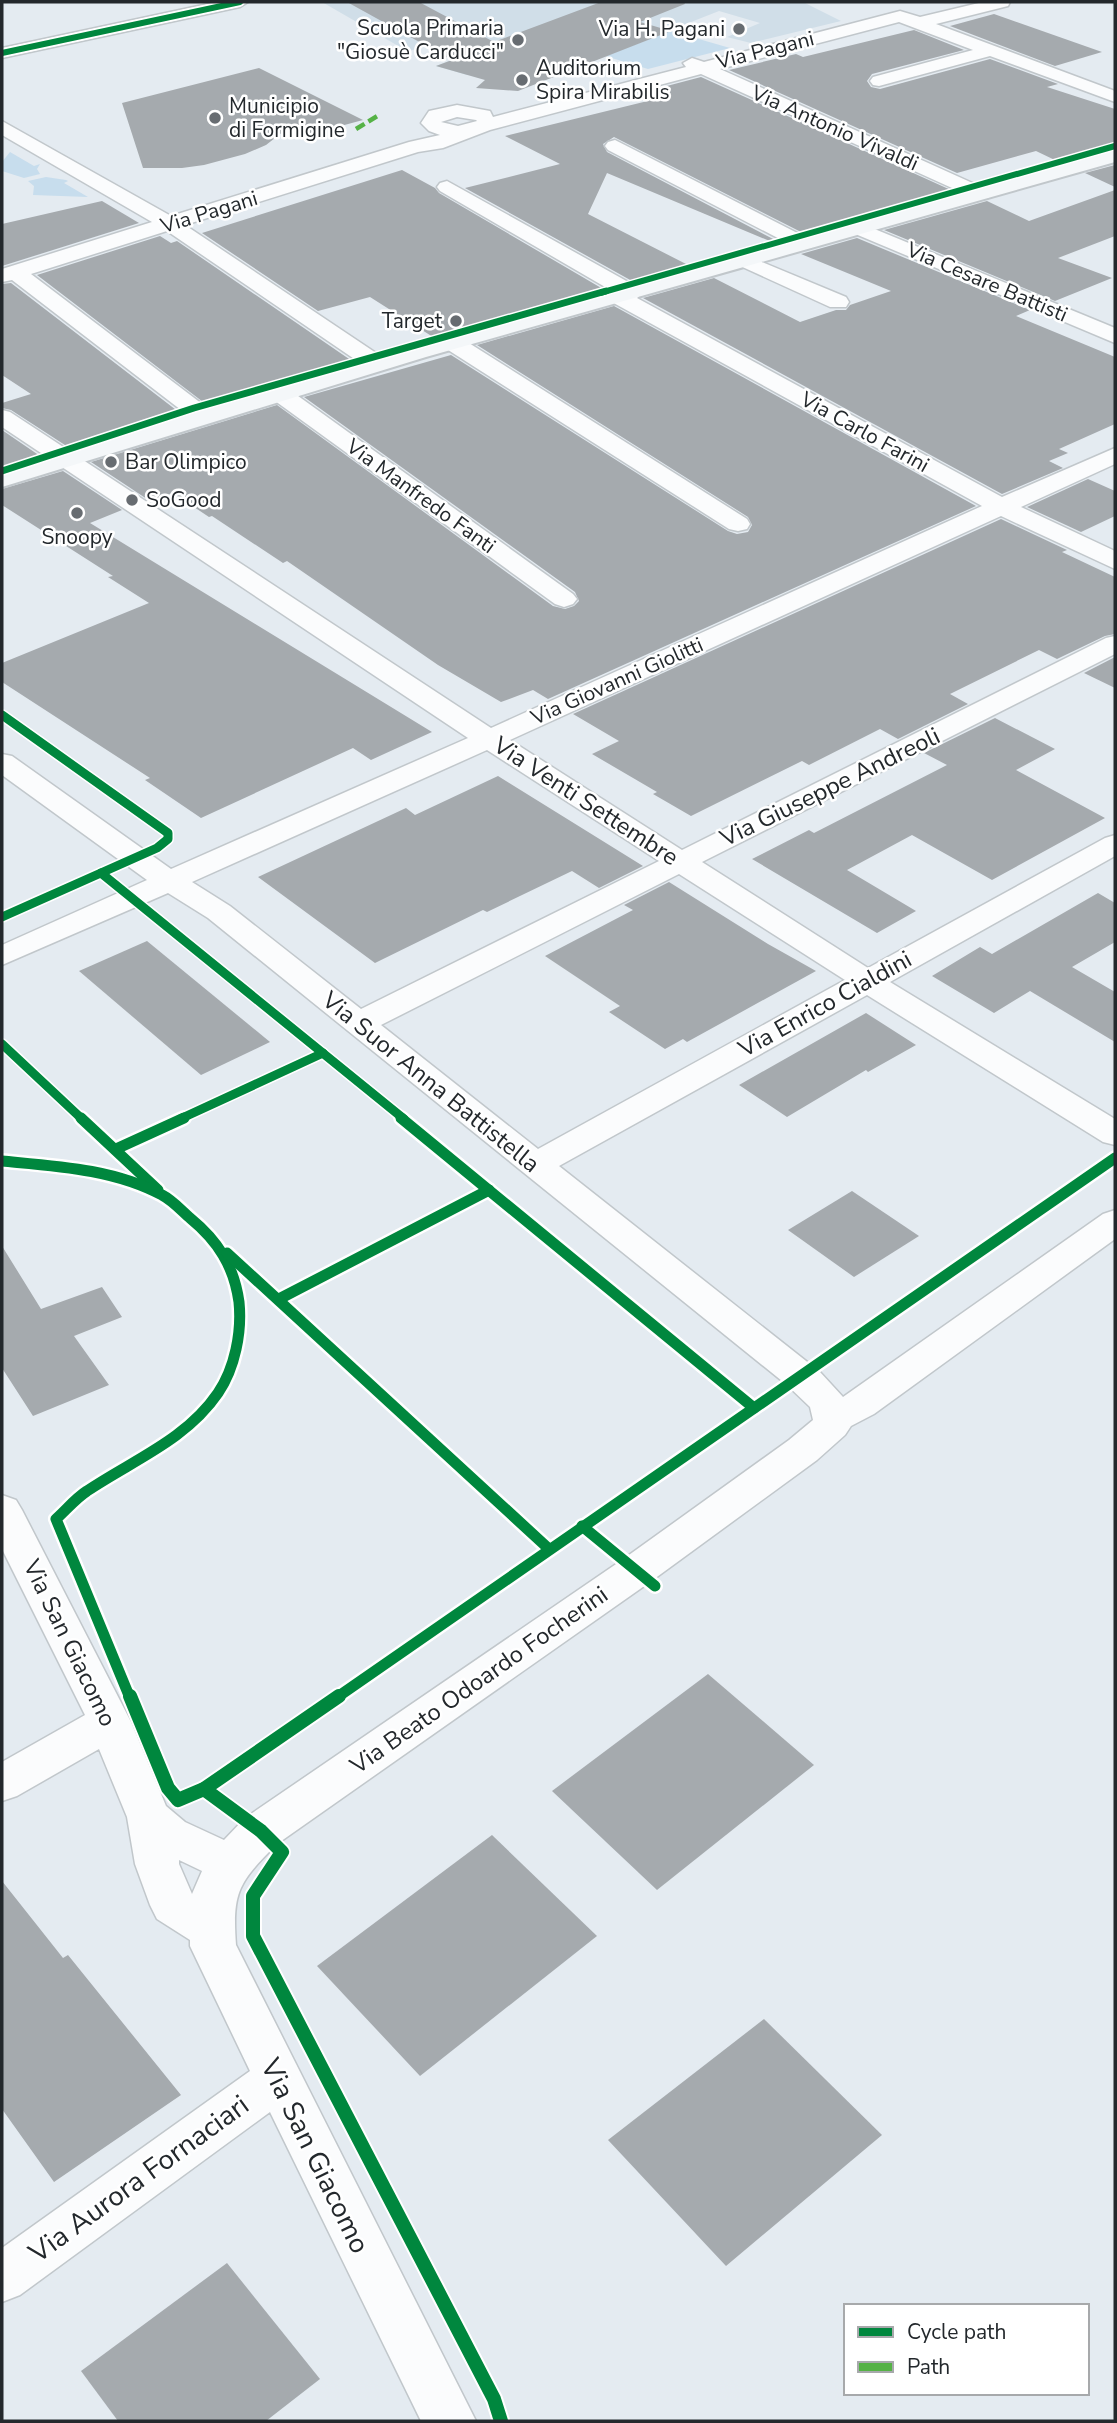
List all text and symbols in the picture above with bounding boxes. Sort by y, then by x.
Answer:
place label: Scuola Primaria "Giosuè Carducci" [337,14,504,66]
place label: Via H. Pagani [598,15,725,43]
marker: Via H. Pagani [731,21,747,37]
street label: Via Pagani [712,24,817,76]
marker: Scuola Primaria "Giosuè Carducci" [510,32,526,48]
place label: Auditorium Spira Mirabilis [536,54,670,106]
marker: Auditorium Spira Mirabilis [514,72,530,88]
street label: Via Antonio Vivaldi [746,78,923,177]
place label: Municipio di Formigine [229,92,345,144]
marker: Municipio di Formigine [207,110,223,126]
street label: Via Pagani [156,184,261,240]
street label: Via Cesare Battisti [901,235,1072,329]
place label: Target [382,307,443,335]
marker: Target [448,313,464,329]
street label: Via Carlo Farini [795,385,934,479]
street label: Via Manfredo Fanti [340,432,501,560]
place label: Bar Olimpico [125,448,247,476]
marker: Bar Olimpico [103,454,119,470]
place label: SoGood [146,486,221,514]
marker: SoGood [124,492,140,508]
marker: Snoopy [69,505,85,521]
place label: Snoopy [41,523,113,551]
street label: Via Giovanni Giolitti [526,630,707,732]
street label: Via Giuseppe Andreoli [714,720,945,855]
street label: Via Venti Settembre [486,728,685,873]
street label: Via Enrico Cialdini [732,943,917,1065]
street label: Via Suor Anna Battistella [315,984,547,1180]
street label: Via San Giacomo [15,1553,124,1732]
street label: Via Beato Odoardo Focherini [343,1579,614,1782]
street label: Via San Giacomo [251,2051,379,2260]
street label: Via Aurora Fornaciari [21,2086,257,2272]
legend [844,2304,1089,2395]
text: Cycle path [907,2318,1006,2346]
text: Path [907,2353,950,2381]

